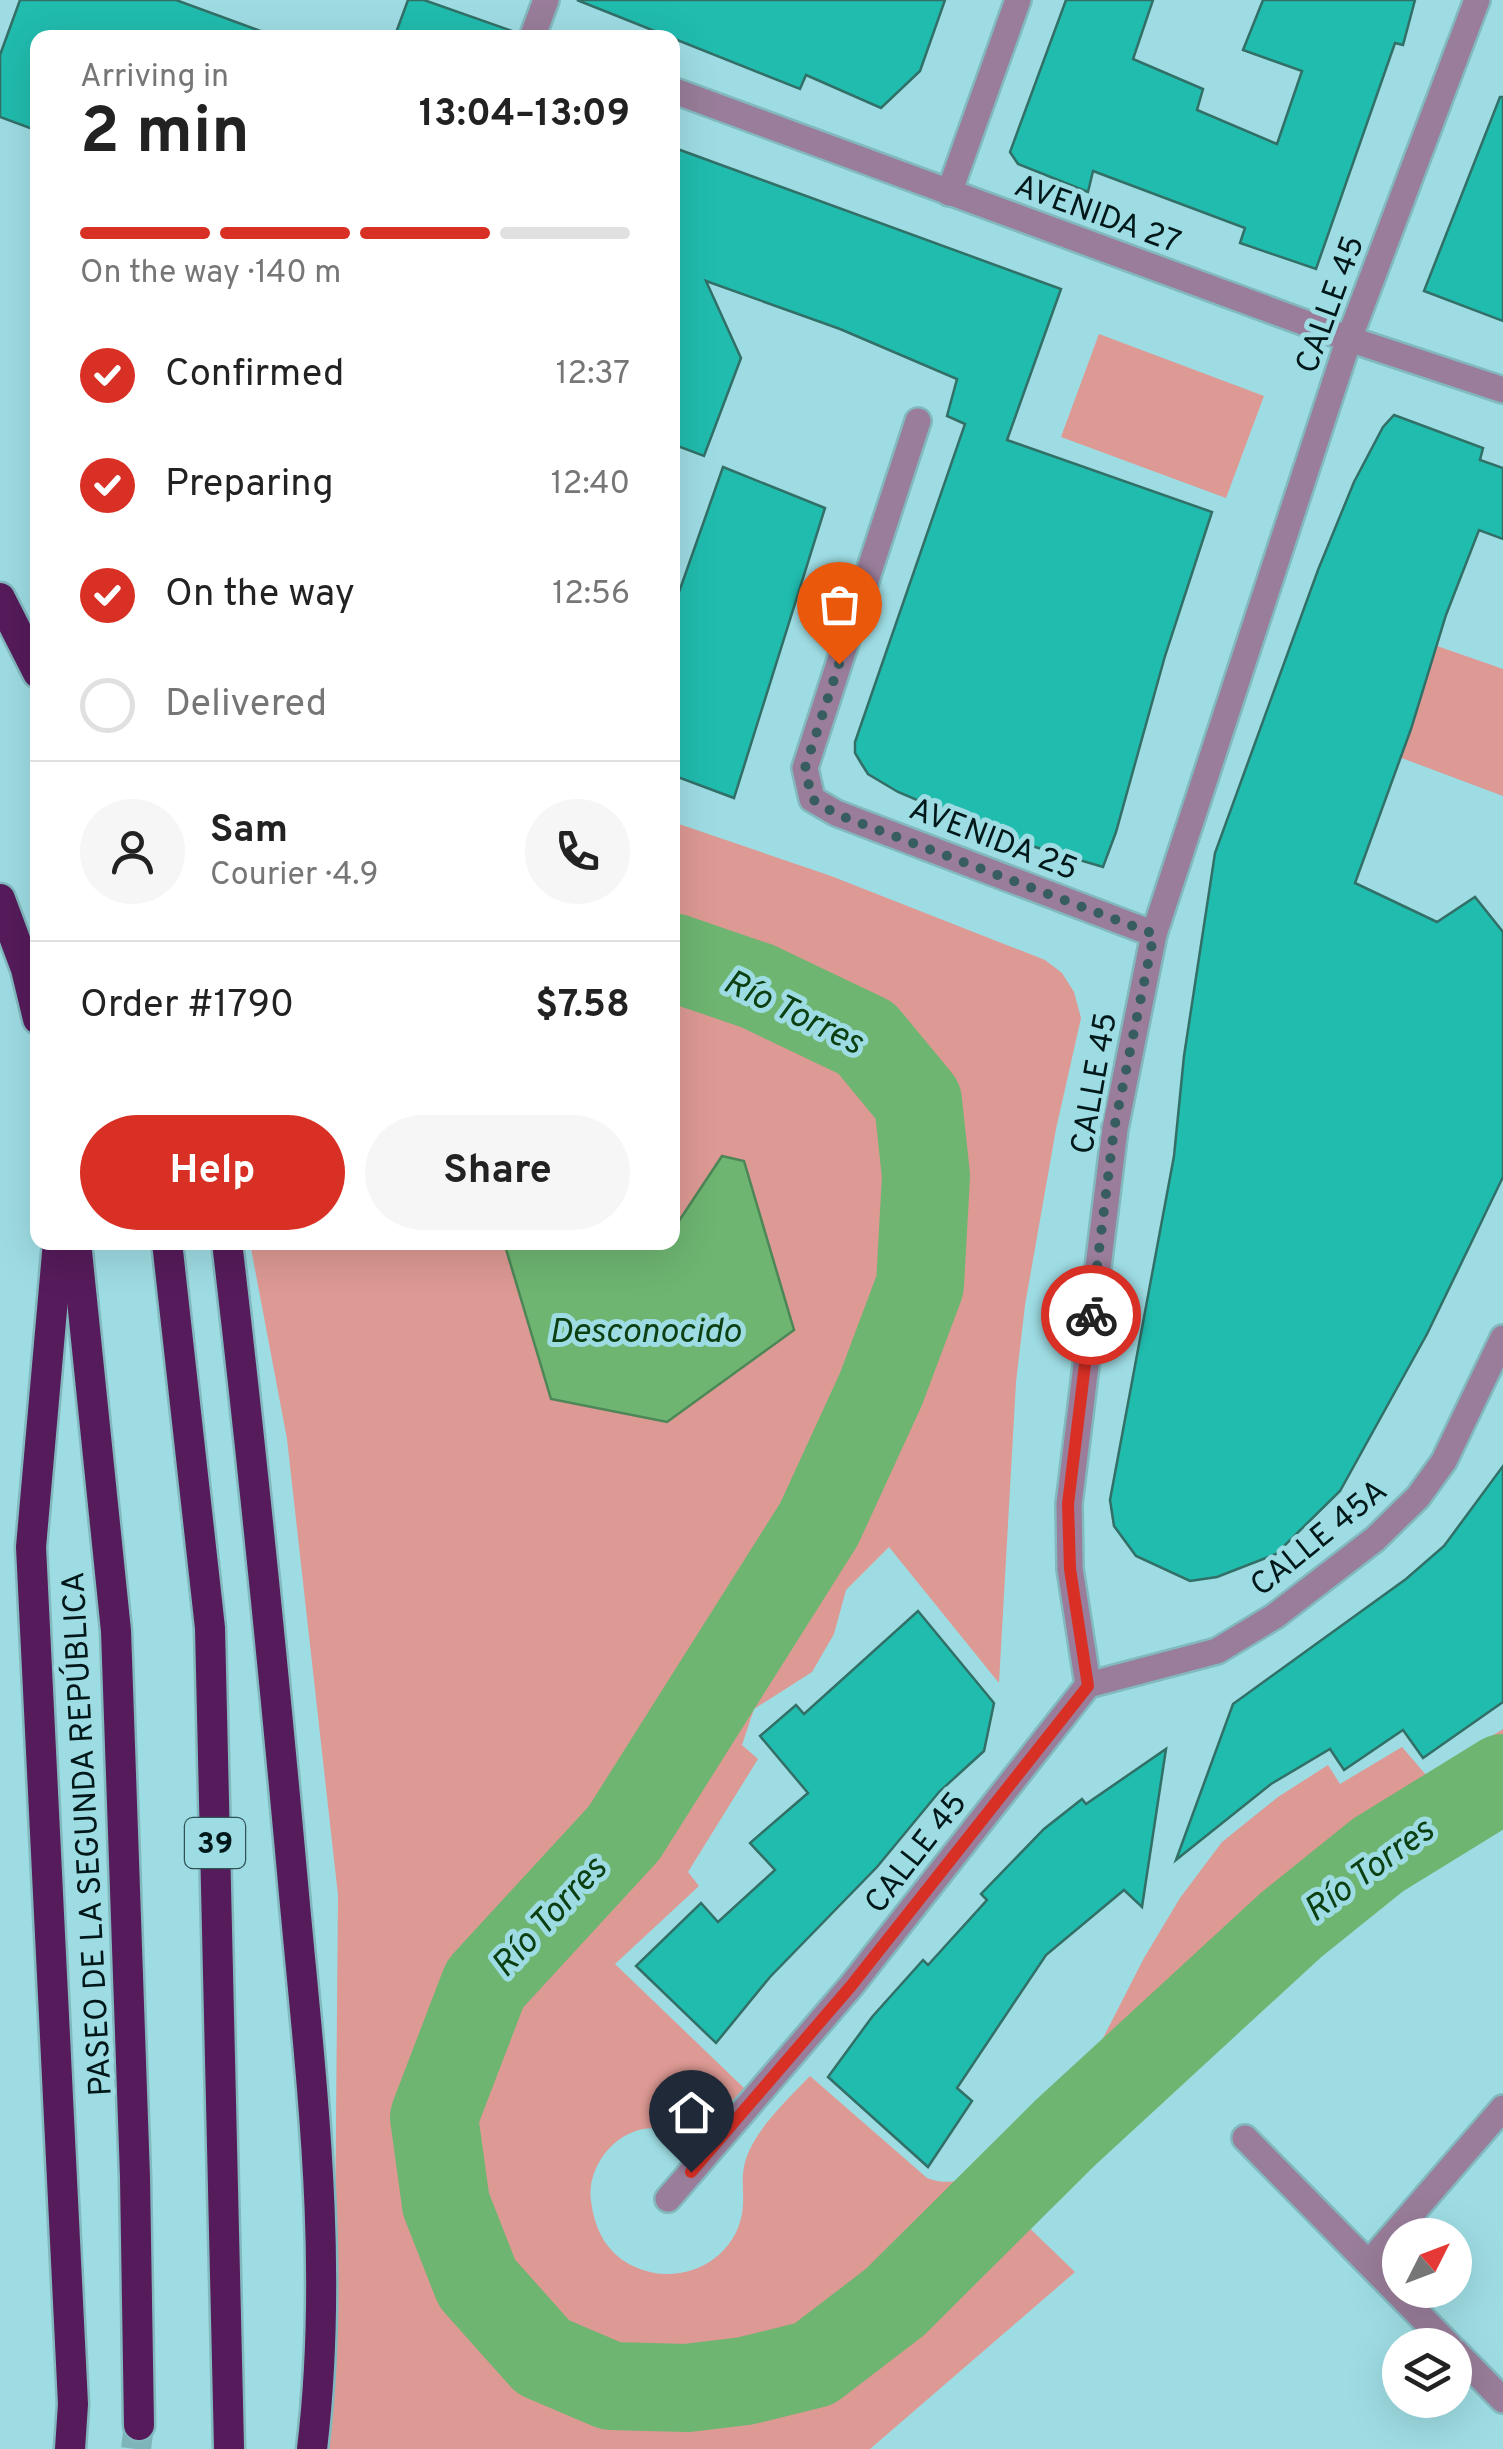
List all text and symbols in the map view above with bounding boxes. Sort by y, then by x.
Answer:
text: Arriving in [80,58,229,98]
text: 13:04–13:09 [419,91,630,140]
text: 2 min [80,94,250,176]
street label: AVENIDA 27 [1008,167,1185,264]
street label: CALLE 45 [1289,231,1375,379]
text: On the way · 140 m [80,254,341,294]
icon: check [80,348,135,403]
text: Confirmed [165,351,344,400]
text: 12:37 [556,355,630,395]
icon: check [80,458,135,513]
text: Preparing [165,461,334,510]
text: 12:40 [551,465,630,505]
pin [797,562,882,665]
icon: check [80,568,135,623]
text: On the way [165,571,355,620]
text: 12:56 [552,575,630,615]
icon: bag [812,577,867,632]
text: Delivered [165,681,327,730]
street label: AVENIDA 25 [903,790,1083,891]
button: person [80,799,185,904]
button: phone [525,799,630,904]
text: Sam [210,807,288,856]
text: Courier · 4.9 [210,856,379,896]
water label: Río Torres [716,961,871,1067]
text: Order #1790 [80,982,294,1031]
text: $7.58 [535,982,630,1031]
street label: CALLE 45 [1064,1009,1128,1158]
button: Help [80,1115,345,1230]
button: Share [365,1115,630,1230]
courier [1041,1265,1141,1365]
icon: bike [1064,1288,1119,1343]
water label: Desconocido [549,1311,741,1355]
street label: CALLE 45A [1243,1472,1396,1607]
street label: PASEO DE LA SEGUNDA REPÚBLICA [52,1570,123,2097]
street label: CALLE 45 [857,1785,977,1923]
water label: Río Torres [1296,1809,1444,1933]
road number: 39 [185,1818,245,1868]
water label: Río Torres [483,1847,618,1988]
pin [649,2070,734,2173]
icon: home [664,2085,719,2140]
north arrow [1382,2218,1472,2308]
map controls [1382,2218,1472,2418]
button: layers [1382,2328,1472,2418]

